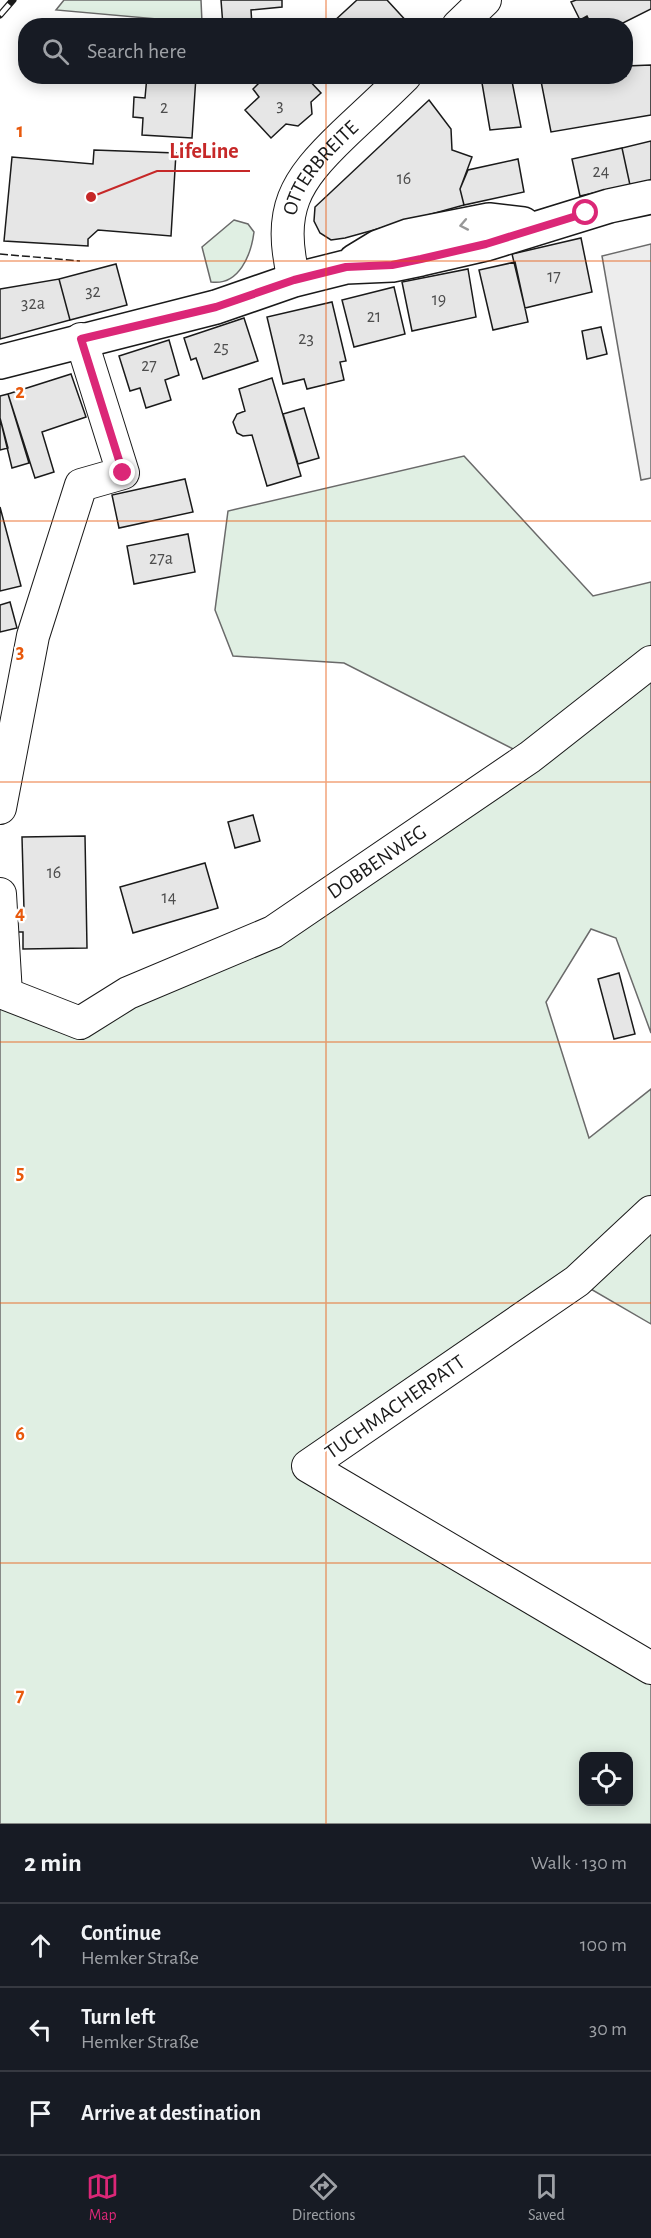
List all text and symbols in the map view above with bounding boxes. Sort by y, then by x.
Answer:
search box [18,18,633,84]
icon: search [39,35,72,68]
text: Search here [87,40,186,62]
house number: 3 [276,97,284,115]
house number: 2 [160,99,168,117]
street label: OTTERBREITE [279,116,362,217]
text: 1 [16,121,24,141]
callout: LifeLine [157,131,250,171]
text: LifeLine [169,140,239,162]
house number: 24 [593,163,610,181]
house number: 16 [397,170,411,188]
route start [572,199,598,225]
one-way arrow [460,218,470,231]
house number: 17 [547,268,561,286]
house number: 32 [85,283,101,301]
house number: 19 [432,291,446,309]
house number: 32a [21,295,45,313]
house number: 21 [367,308,381,326]
house number: 23 [298,330,314,348]
house number: 25 [213,339,229,357]
house number: 27 [141,357,157,375]
text: 2 [15,382,25,402]
route end [109,459,135,485]
house number: 27a [149,550,173,568]
text: 3 [16,642,24,662]
street label: DOBBENWEG [323,820,430,902]
house number: 16 [47,864,61,882]
house number: 14 [162,889,177,907]
text: 4 [15,903,25,923]
text: 5 [16,1163,24,1183]
street label: TUCHMACHERPATT [321,1351,469,1463]
text: 6 [15,1424,25,1444]
text: 7 [16,1685,25,1705]
map controls [579,1752,633,1806]
button: locate [579,1752,633,1806]
text: 2 min [24,1850,82,1876]
text: Walk · 130 m [531,1853,627,1873]
text: Continue [81,1922,161,1944]
icon: ahead [24,1929,57,1962]
text: 100 m [580,1935,627,1955]
text: Hemker Straße [81,1948,199,1968]
text: Turn left [81,2006,155,2028]
icon: left [24,2013,57,2046]
text: 30 m [589,2019,627,2039]
text: Hemker Straße [81,2032,199,2052]
icon: arrive [24,2097,57,2130]
text: Arrive at destination [81,2102,261,2124]
tab: Map [86,2170,119,2225]
tab: Directions [292,2170,356,2225]
tab: Saved [528,2170,565,2225]

